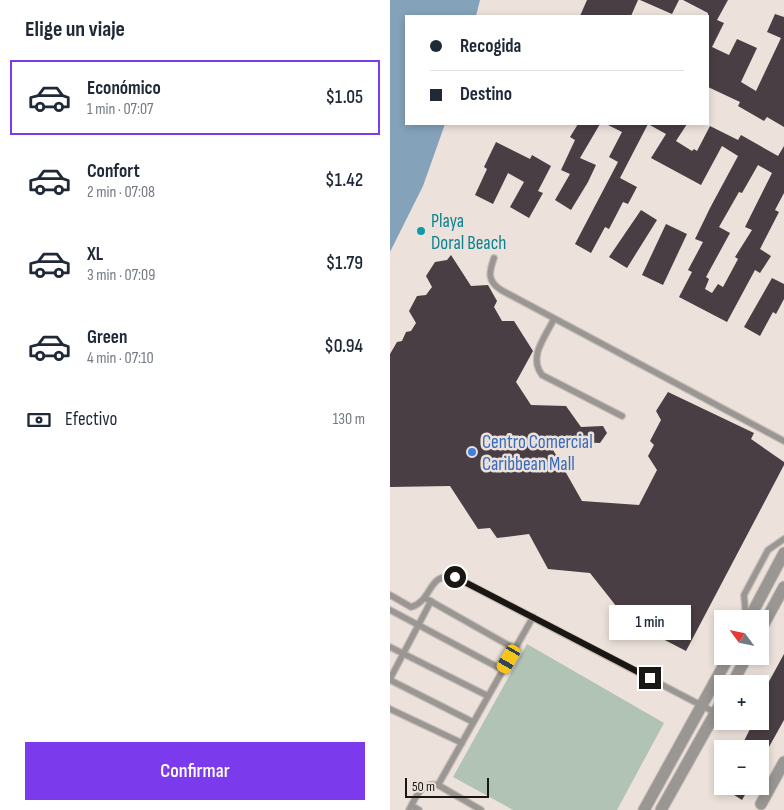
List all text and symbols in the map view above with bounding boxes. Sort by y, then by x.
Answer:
text: Elige un viaje [25,16,125,43]
text: Recogida [460,35,521,58]
icon: car [27,75,72,120]
text: Económico [87,77,161,100]
text: Destino [460,83,512,106]
text: $1.05 [325,86,363,109]
text: 1 min · 07:07 [87,100,153,119]
icon: car [27,158,72,203]
text: Confort [87,160,140,183]
text: $1.42 [325,169,363,192]
text: 2 min · 07:08 [87,183,155,202]
place label: Playa Doral Beach [431,210,506,255]
marker: Playa Doral Beach [415,225,427,237]
icon: car [27,241,72,286]
text: XL [87,243,103,266]
text: $1.79 [326,252,363,275]
text: 3 min · 07:09 [87,266,155,285]
icon: car [27,324,72,369]
text: Green [87,326,127,349]
text: $0.94 [324,335,363,358]
text: 4 min · 07:10 [87,349,154,368]
icon: cash [25,406,53,434]
text: Efectivo [65,408,117,431]
text: 130 m [333,410,365,429]
place label: Centro Comercial Caribbean Mall [482,431,593,476]
marker: Centro Comercial Caribbean Mall [466,446,478,458]
route start [444,566,466,588]
callout: 1 min [609,606,691,640]
north arrow [714,610,769,665]
map controls [714,610,769,795]
text: 1 min [635,613,665,632]
car [495,642,522,676]
route end [639,667,661,689]
button: + [714,675,769,730]
button: − [714,740,769,795]
button: Confirmar [25,742,365,800]
scale bar [405,775,489,798]
text: 50 m [412,778,435,795]

